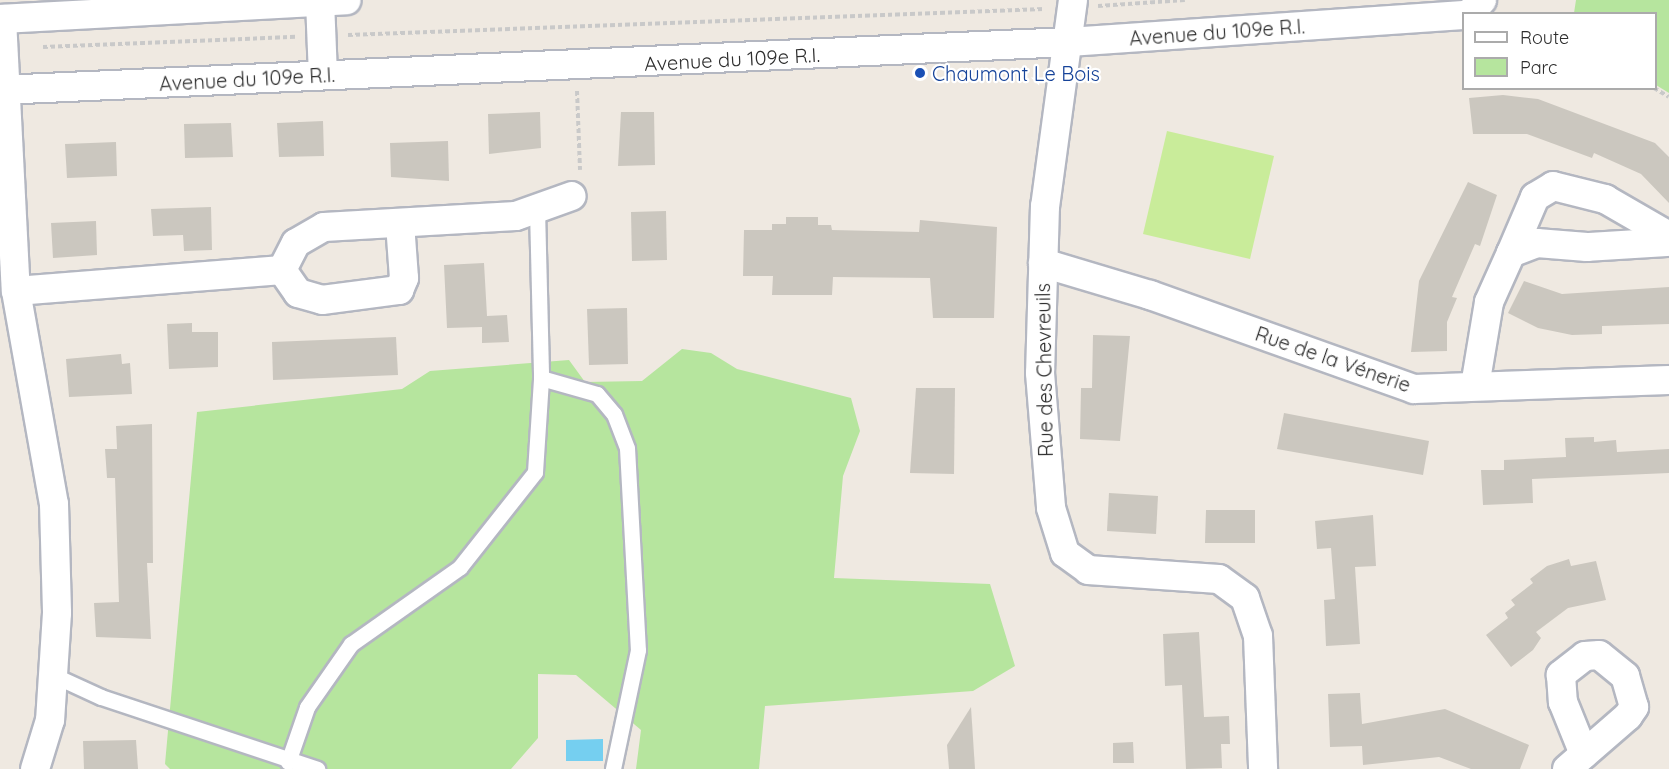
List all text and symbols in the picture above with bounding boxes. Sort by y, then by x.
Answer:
legend [1462,12,1657,90]
street label: Avenue du 109e R.I. [1128,14,1306,50]
text: Route [1520,26,1569,49]
street label: Avenue du 109e R.I. [643,42,821,76]
text: Parc [1520,56,1557,79]
place label: Chaumont Le Bois [932,61,1100,85]
street label: Avenue du 109e R.I. [158,62,336,96]
marker: Chaumont Le Bois [913,66,927,80]
street label: Rue des Chevreuils [1030,283,1058,457]
street label: Rue de la Vénerie [1252,321,1414,397]

